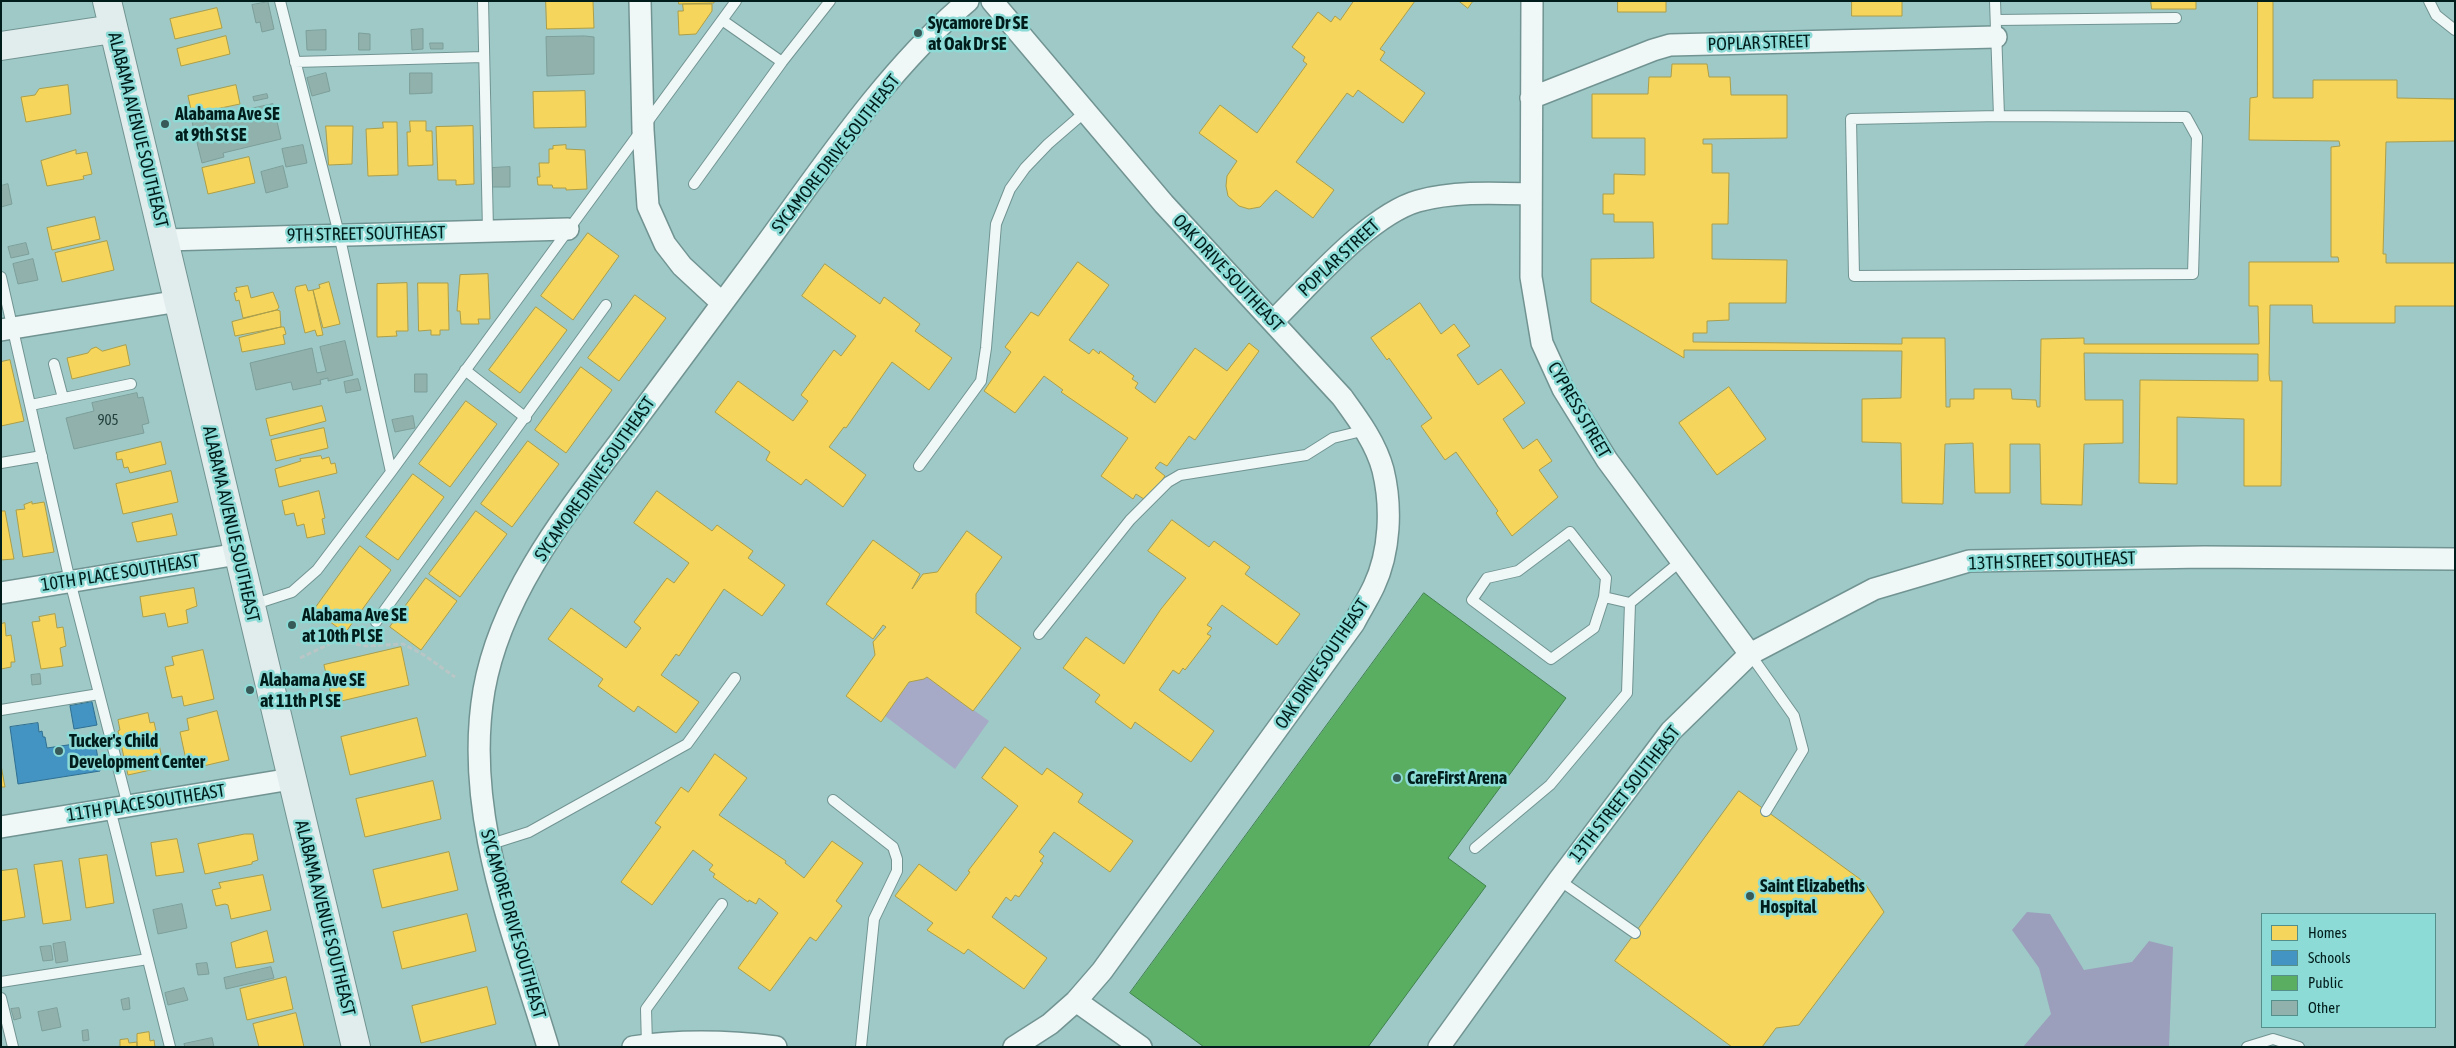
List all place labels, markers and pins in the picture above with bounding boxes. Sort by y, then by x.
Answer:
place label: Sycamore Dr SE at Oak Dr SE [928,12,1028,54]
marker: Sycamore Dr SE at Oak Dr SE [912,27,924,39]
place label: Alabama Ave SE at 9th St SE [175,103,280,146]
marker: Alabama Ave SE at 9th St SE [159,118,171,130]
place label: Alabama Ave SE at 10th Pl SE [302,604,407,646]
marker: Alabama Ave SE at 10th Pl SE [286,619,298,631]
place label: Alabama Ave SE at 11th Pl SE [260,669,365,712]
marker: Alabama Ave SE at 11th Pl SE [244,684,256,696]
place label: Tucker's Child Development Center [69,730,205,772]
marker: Tucker's Child Development Center [53,745,65,757]
place label: CareFirst Arena [1407,767,1507,789]
marker: CareFirst Arena [1391,772,1403,784]
place label: Saint Elizabeths Hospital [1760,875,1865,918]
marker: Saint Elizabeths Hospital [1744,890,1756,902]

